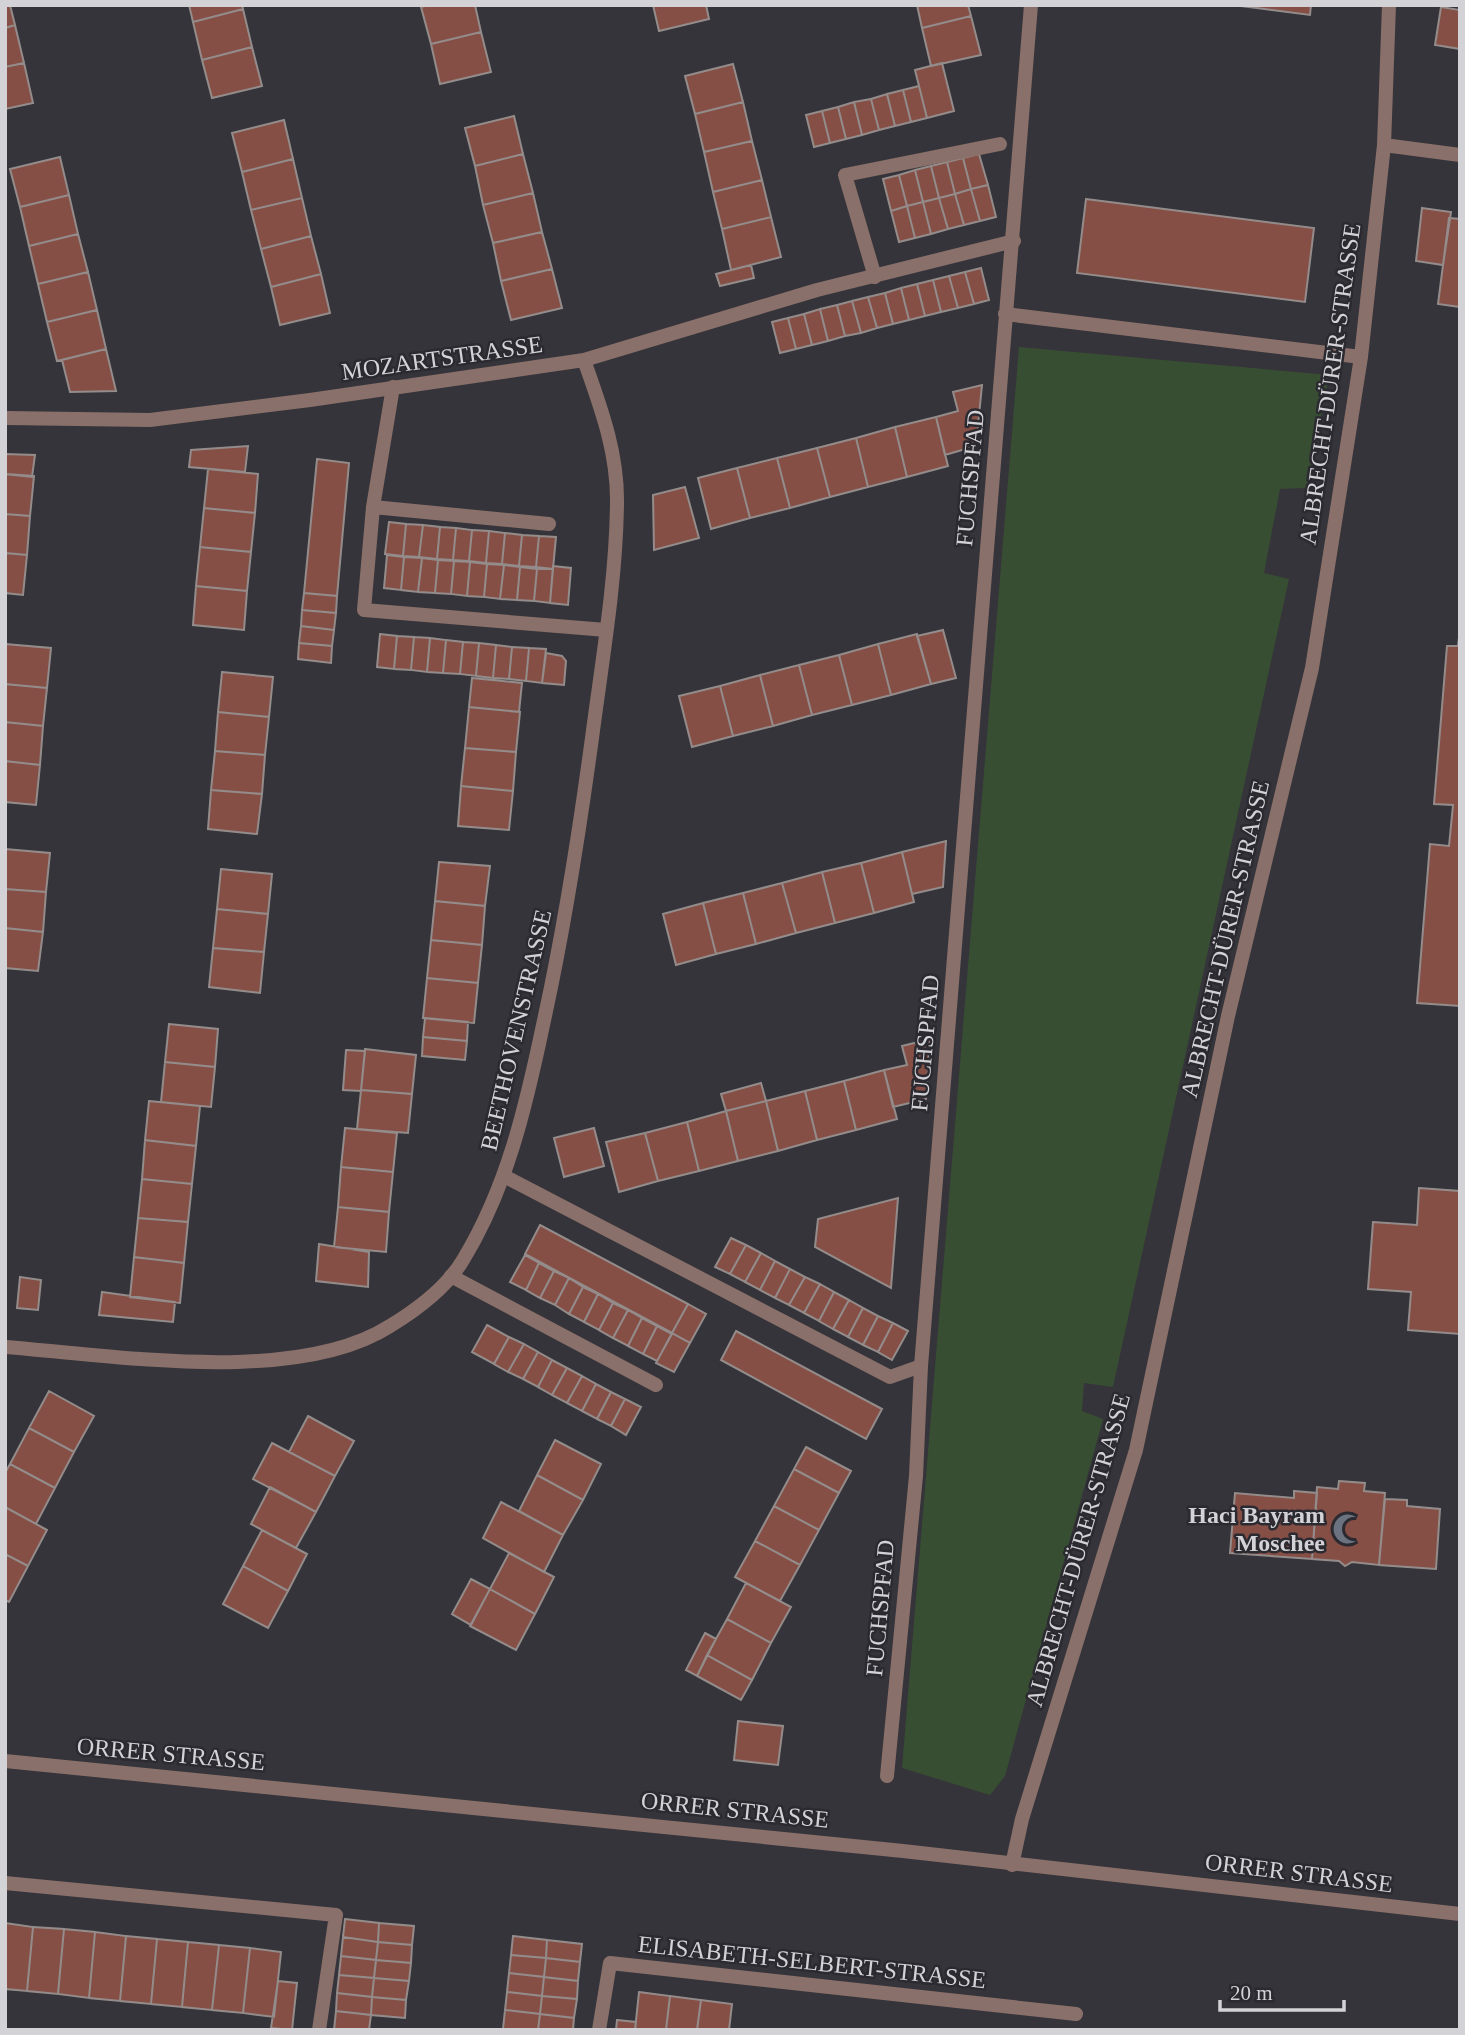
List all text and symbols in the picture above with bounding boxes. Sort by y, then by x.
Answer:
street label: ALBRECHT-DÜRER-STRASSE [1295,222,1365,546]
street label: MOZARTSTRASSE [340,331,544,385]
street label: FUCHSPFAD [951,409,989,547]
street label: ALBRECHT-DÜRER-STRASSE [1176,778,1274,1100]
street label: BEETHOVENSTRASSE [476,907,556,1153]
street label: FUCHSPFAD [906,974,944,1112]
street label: ALBRECHT-DÜRER-STRASSE [1021,1390,1135,1710]
place label: Haci Bayram Moschee [1188,1502,1325,1556]
mosque icon: Haci Bayram Moschee [1331,1512,1365,1546]
street label: FUCHSPFAD [861,1539,899,1677]
street label: ORRER STRASSE [76,1733,266,1775]
street label: ORRER STRASSE [640,1787,830,1833]
street label: ORRER STRASSE [1204,1849,1394,1897]
street label: ELISABETH-SELBERT-STRASSE [637,1931,987,1993]
scale bar [1220,1968,1344,2012]
text: 20 m [1230,1981,1273,2005]

